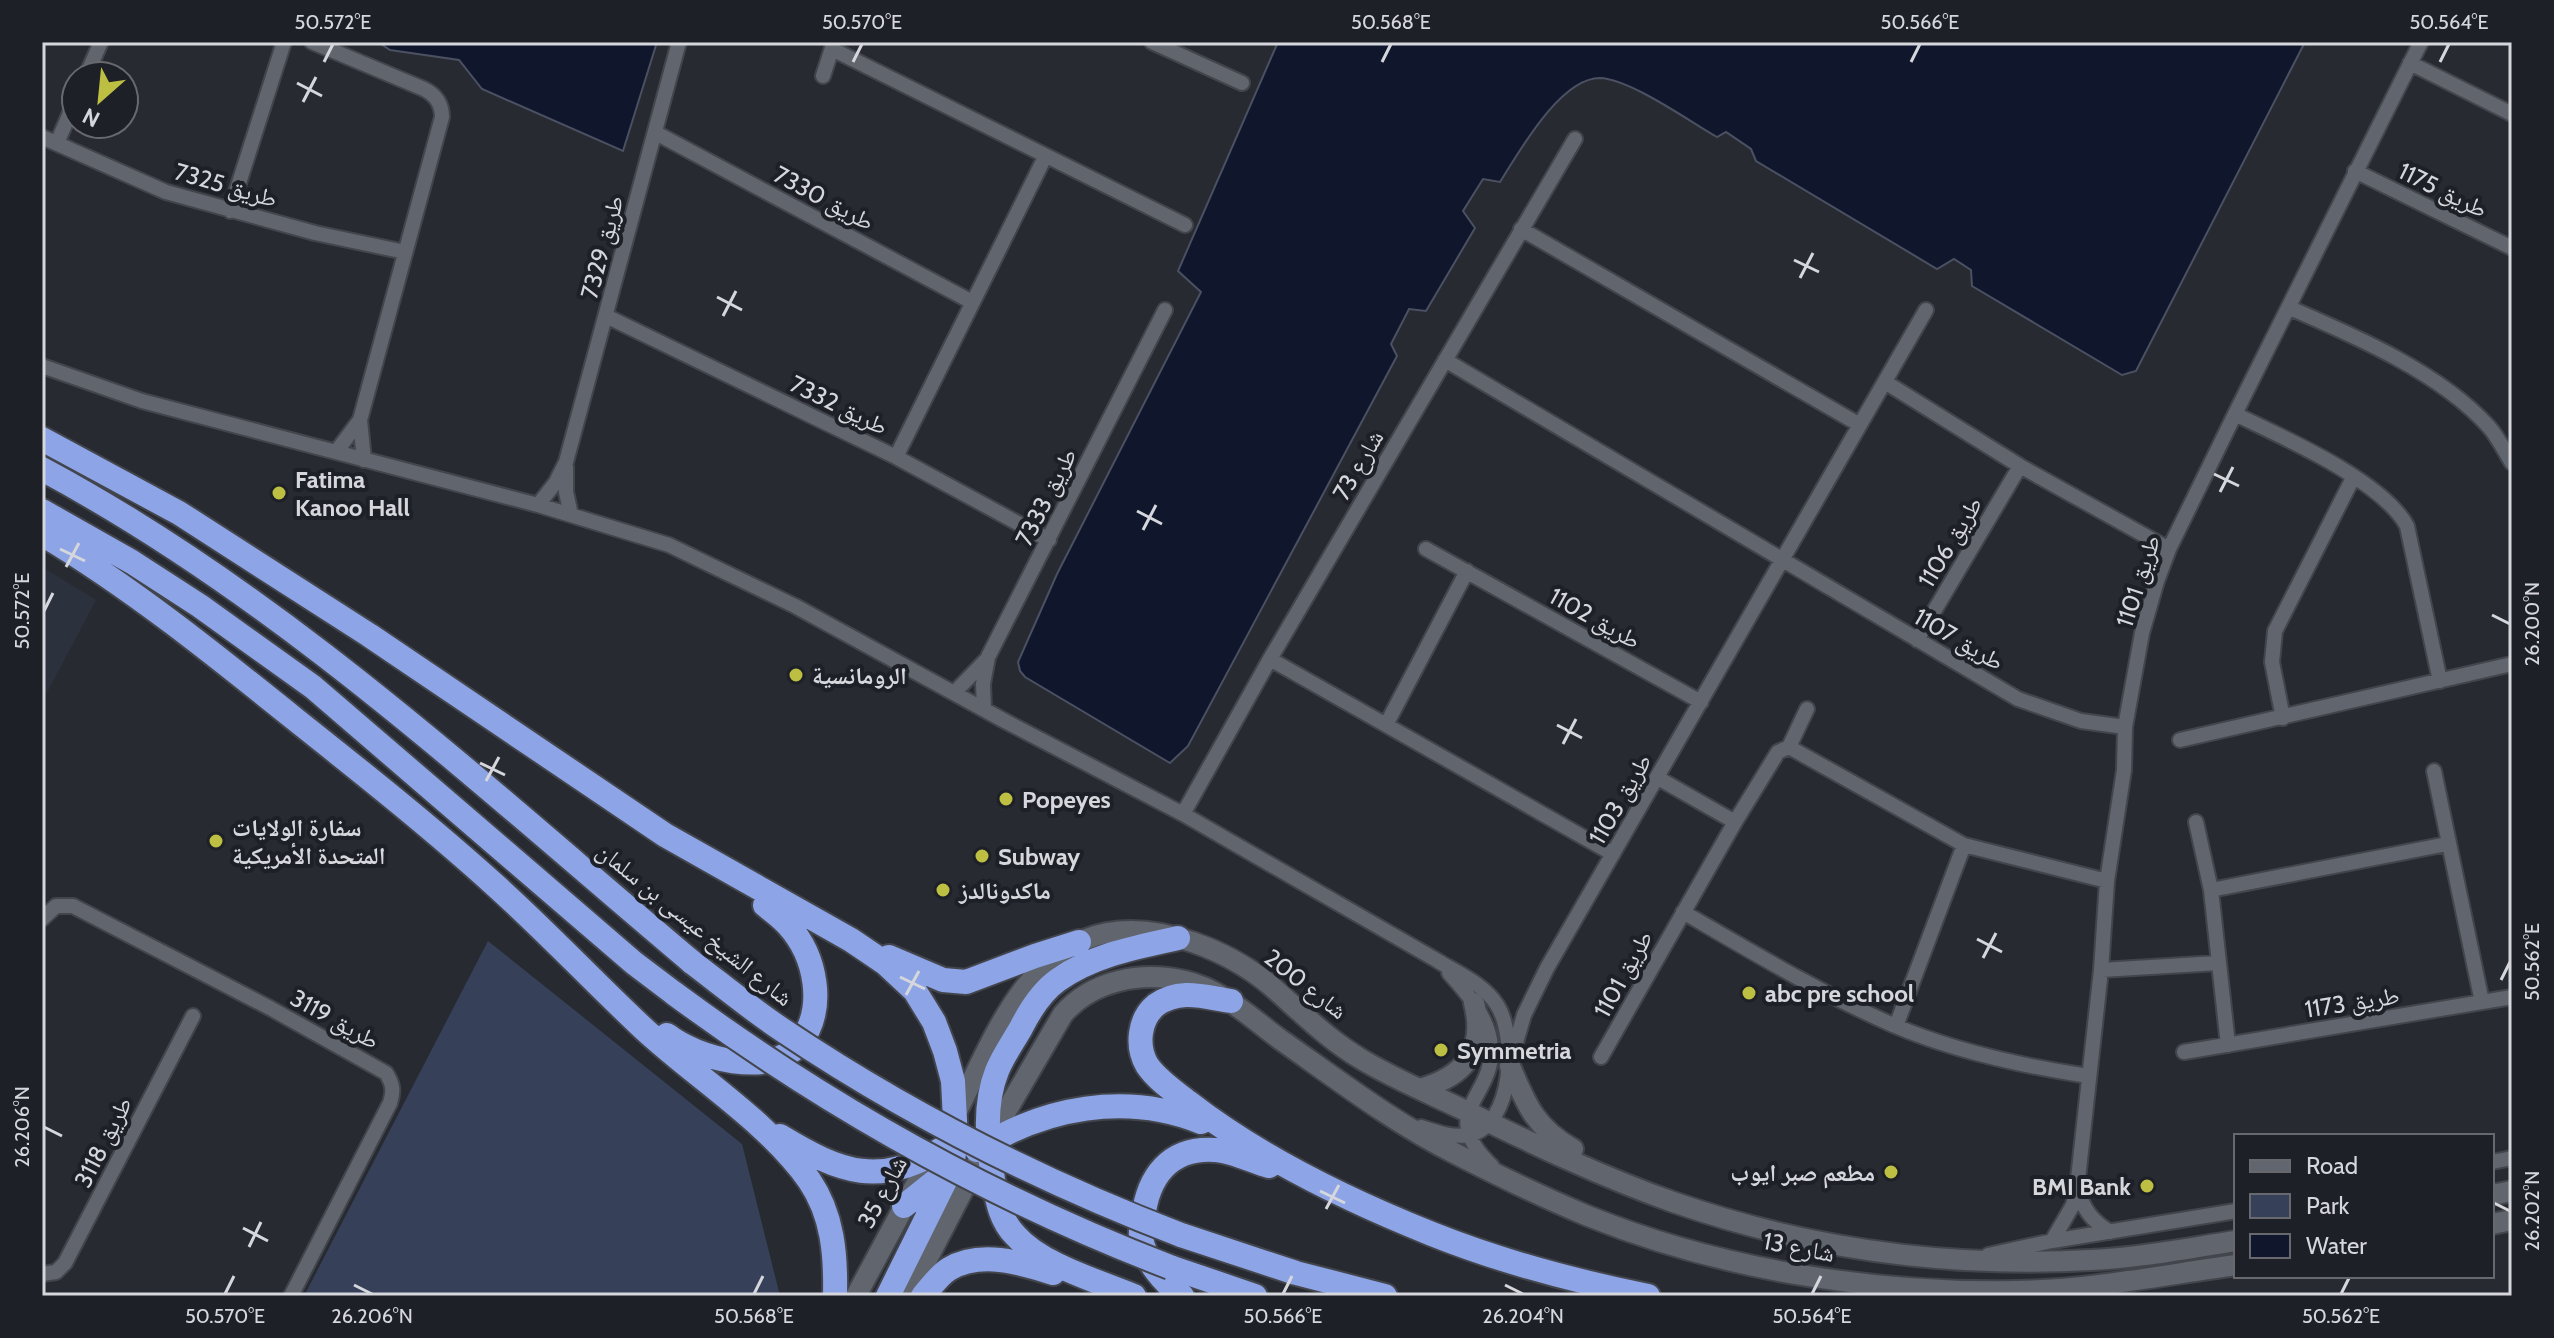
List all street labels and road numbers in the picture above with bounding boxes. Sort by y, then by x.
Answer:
street label: طريق 1175 [2394,156,2492,224]
street label: طريق 7325 [171,157,281,213]
street label: طريق 7330 [769,160,879,236]
street label: طريق 7329 [574,192,630,302]
street label: طريق 7332 [785,369,893,441]
street label: شارع 73 [1326,425,1390,506]
street label: طريق 7333 [1009,443,1083,551]
street label: طريق 1106 [1912,491,1988,593]
street label: طريق 1101 [2110,531,2166,631]
street label: طريق 1102 [1544,581,1646,655]
street label: طريق 1107 [1909,602,2009,676]
street label: طريق 1103 [1582,748,1658,850]
street label: شارع الشيخ عيسى بن سلمان [590,836,799,1013]
street label: طريق 1101 [1587,926,1659,1022]
street label: شارع 200 [1258,943,1353,1026]
street label: طريق 1173 [2303,980,2401,1024]
street label: طريق 3119 [286,983,384,1055]
street label: طريق 3118 [68,1092,138,1192]
street label: شارع 35 [851,1151,914,1233]
street label: شارع 13 [1761,1226,1837,1269]

